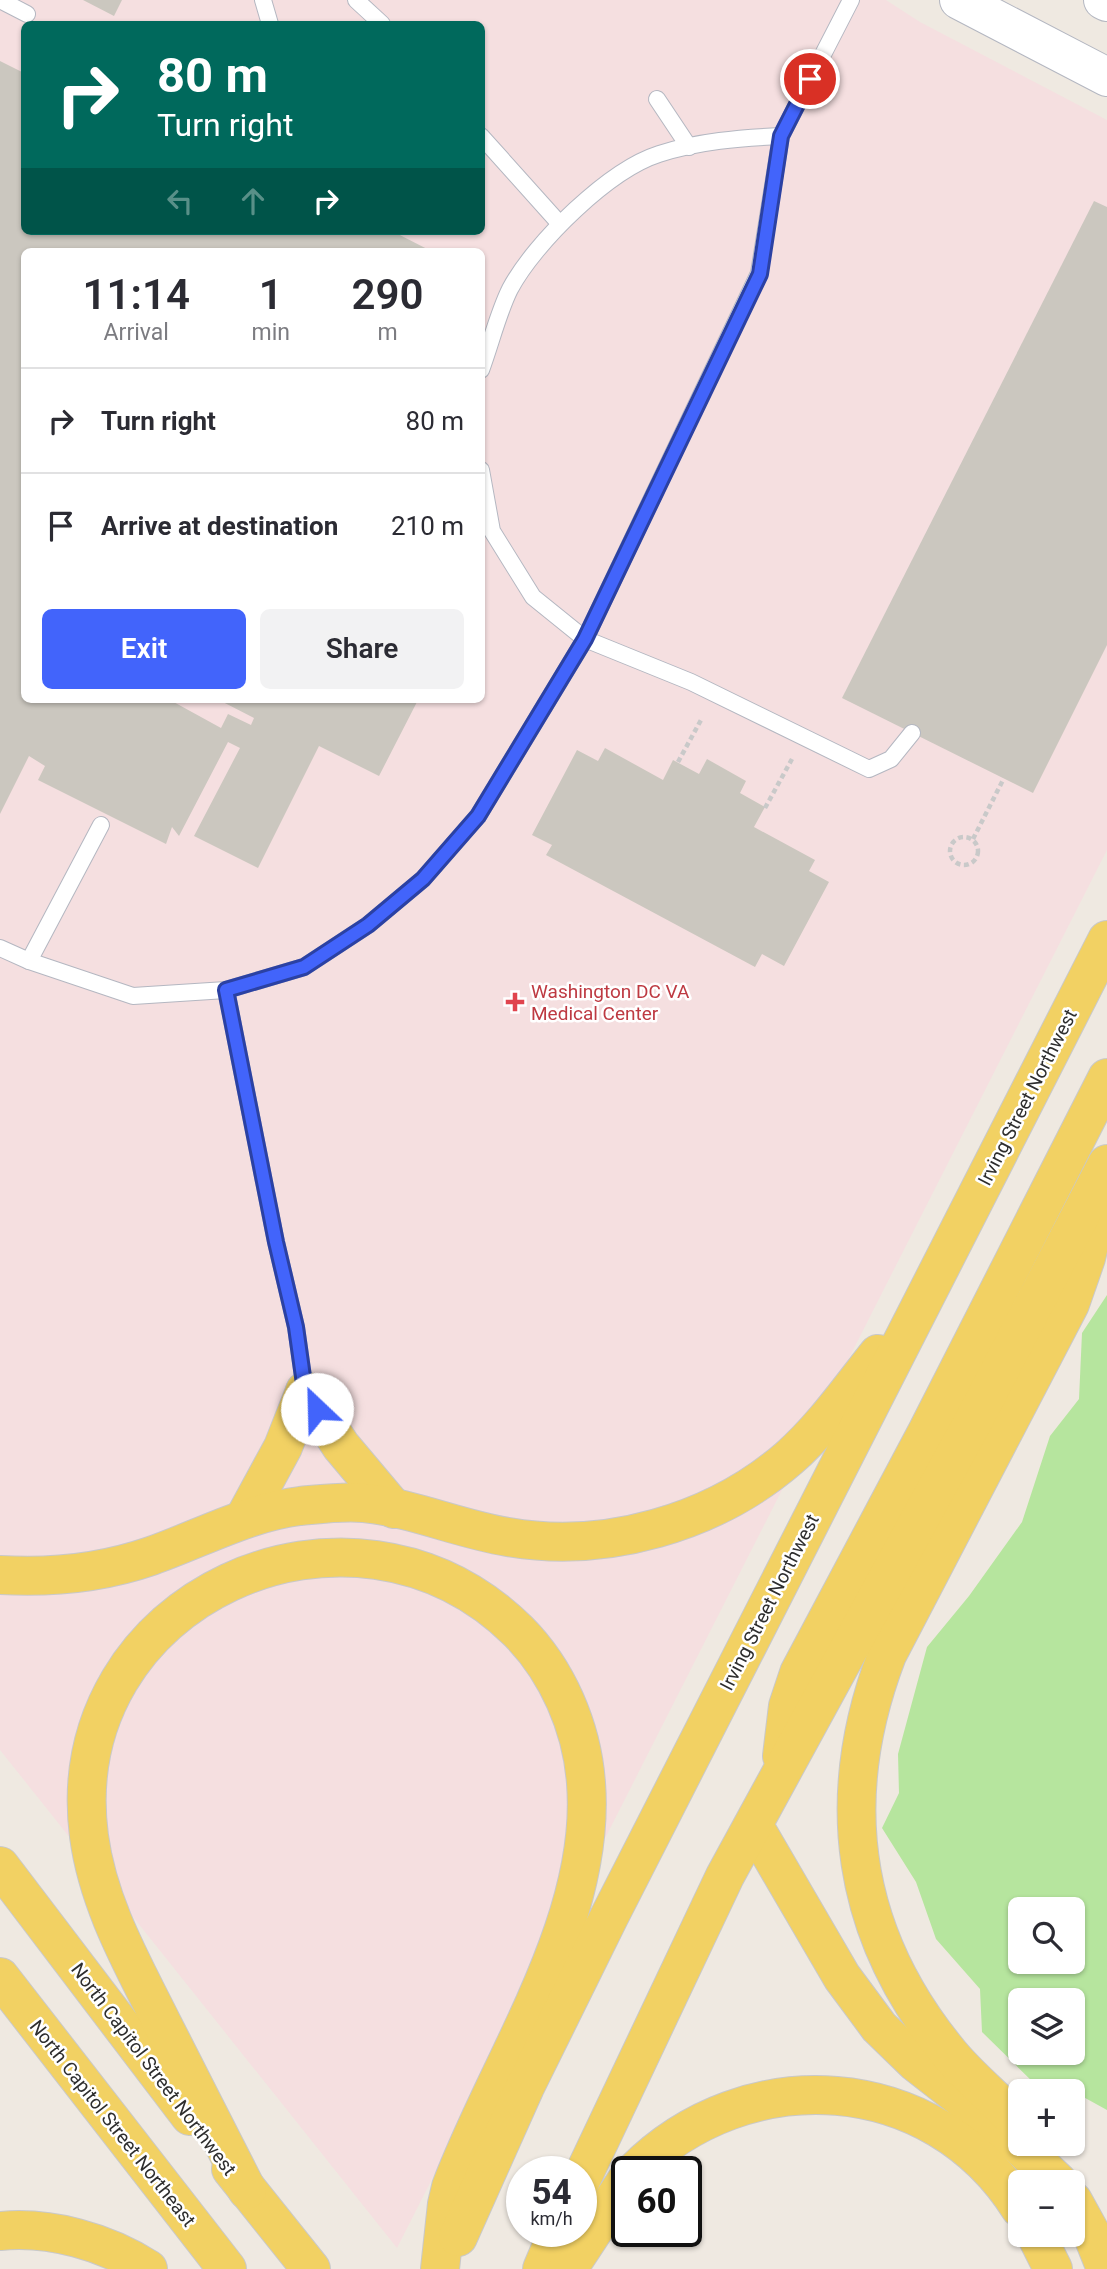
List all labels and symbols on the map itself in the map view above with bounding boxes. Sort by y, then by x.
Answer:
pin [780,49,840,109]
place label: Washington DC VA Medical Center [531,980,690,1025]
marker: Washington DC VA Medical Center [505,992,525,1012]
street label: Irving Street Northwest [973,1005,1082,1189]
position arrow [280,1372,354,1446]
street label: Irving Street Northwest [715,1510,824,1694]
street label: North Capitol Street Northwest [66,1959,241,2180]
street label: North Capitol Street Northeast [25,2015,201,2231]
speed limit sign: 60 [611,2156,702,2247]

